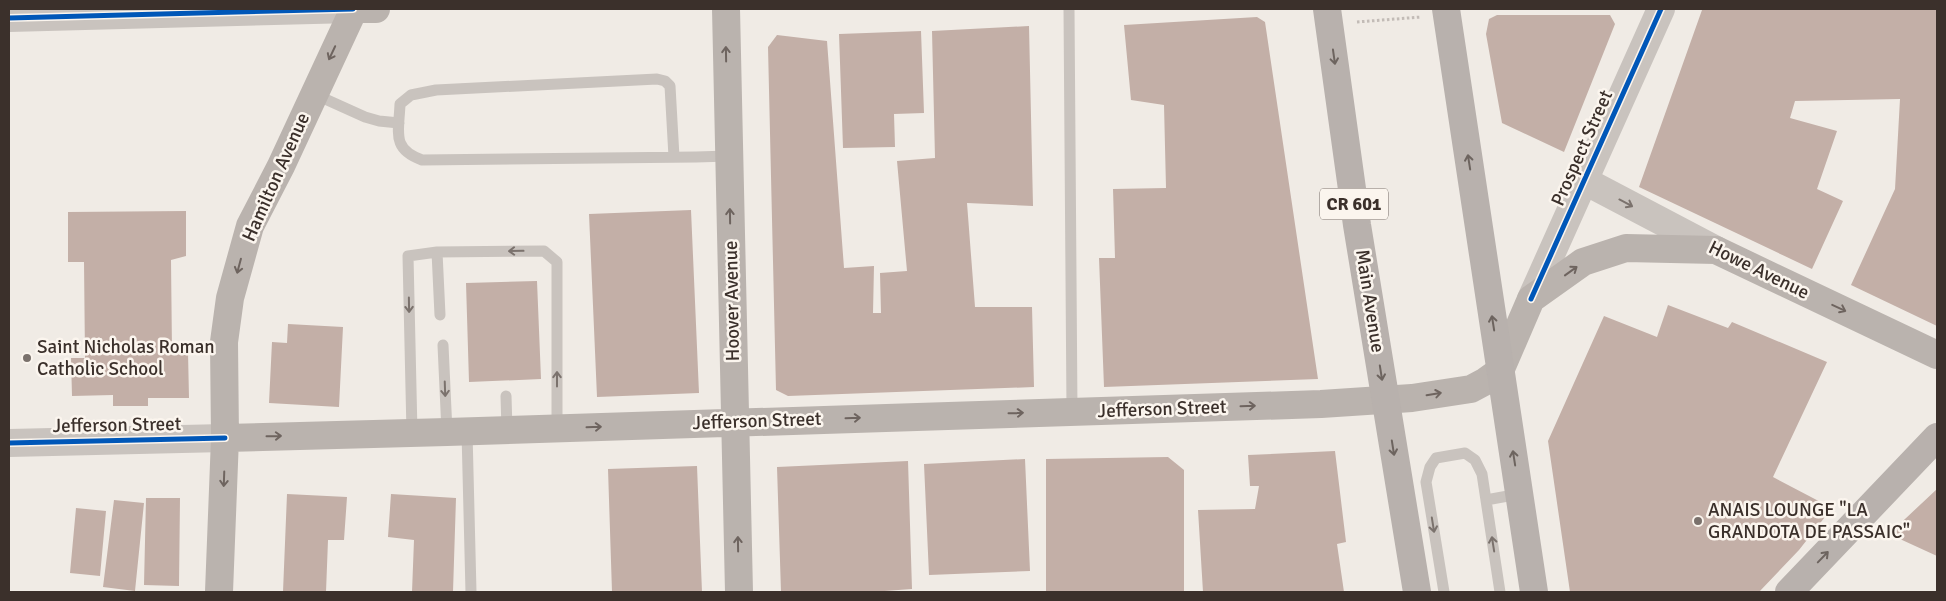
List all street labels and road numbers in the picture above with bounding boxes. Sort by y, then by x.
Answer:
street label: Prospect Street [1546,86,1618,210]
street label: Hamilton Avenue [237,109,315,245]
road number: CR 601 [1320,188,1388,220]
street label: Howe Avenue [1705,235,1813,305]
street label: Hoover Avenue [719,240,745,362]
street label: Main Avenue [1350,248,1390,354]
street label: Jefferson Street [1097,395,1227,423]
street label: Jefferson Street [692,407,822,435]
street label: Jefferson Street [52,412,182,438]

